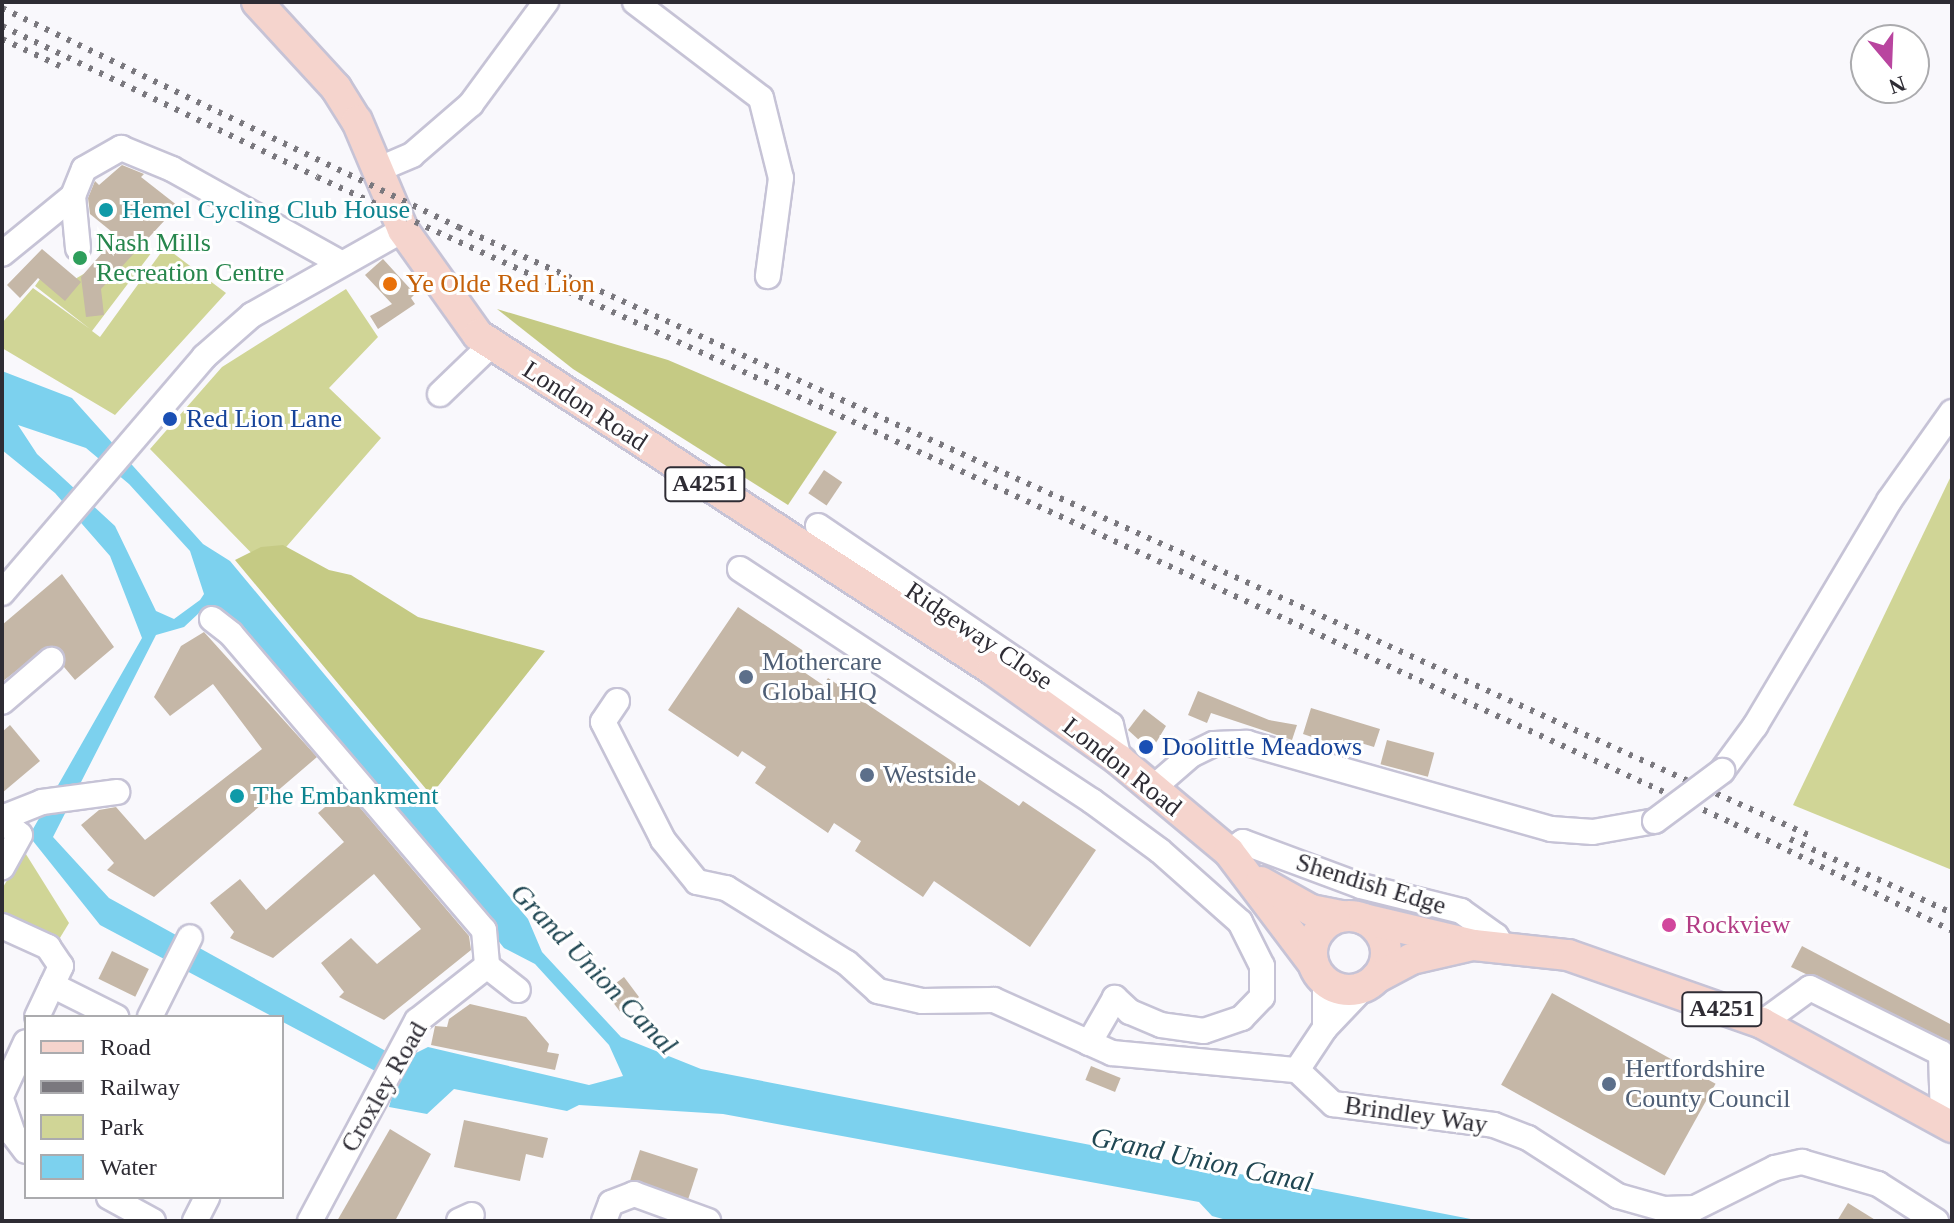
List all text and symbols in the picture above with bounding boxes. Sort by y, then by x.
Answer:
north arrow [1850,24,1930,104]
text: N [1886,71,1909,100]
place label: Hemel Cycling Club House [122,194,410,226]
marker: Hemel Cycling Club House [97,201,115,219]
place label: Nash Mills Recreation Centre [96,227,284,288]
marker: Nash Mills Recreation Centre [71,249,89,267]
place label: Ye Olde Red Lion [406,268,595,300]
marker: Ye Olde Red Lion [381,275,399,293]
street label: London Road [517,354,653,458]
place label: Red Lion Lane [186,403,342,435]
marker: Red Lion Lane [161,410,179,428]
road number: A4251 [663,464,747,504]
street label: Ridgeway Close [899,575,1059,697]
place label: Mothercare Global HQ [762,646,882,708]
marker: Mothercare Global HQ [737,668,755,686]
street label: London Road [1056,711,1188,823]
place label: Doolittle Meadows [1162,731,1362,763]
marker: Doolittle Meadows [1137,738,1155,756]
place label: Westside [883,759,976,791]
marker: Westside [858,766,876,784]
place label: The Embankment [253,780,439,812]
marker: The Embankment [228,787,246,805]
street label: Shendish Edge [1292,846,1450,922]
water label: Grand Union Canal [504,876,684,1062]
place label: Rockview [1685,909,1790,941]
marker: Rockview [1660,916,1678,934]
road number: A4251 [1680,989,1764,1029]
legend [24,1015,284,1199]
street label: Croxley Road [334,1016,434,1158]
text: Road [100,1034,151,1060]
place label: Hertfordshire County Council [1625,1053,1790,1114]
text: Railway [100,1074,180,1100]
marker: Hertfordshire County Council [1600,1075,1618,1093]
street label: Brindley Way [1342,1089,1490,1141]
text: Park [100,1114,144,1140]
water label: Grand Union Canal [1088,1120,1316,1200]
text: Water [100,1154,157,1180]

